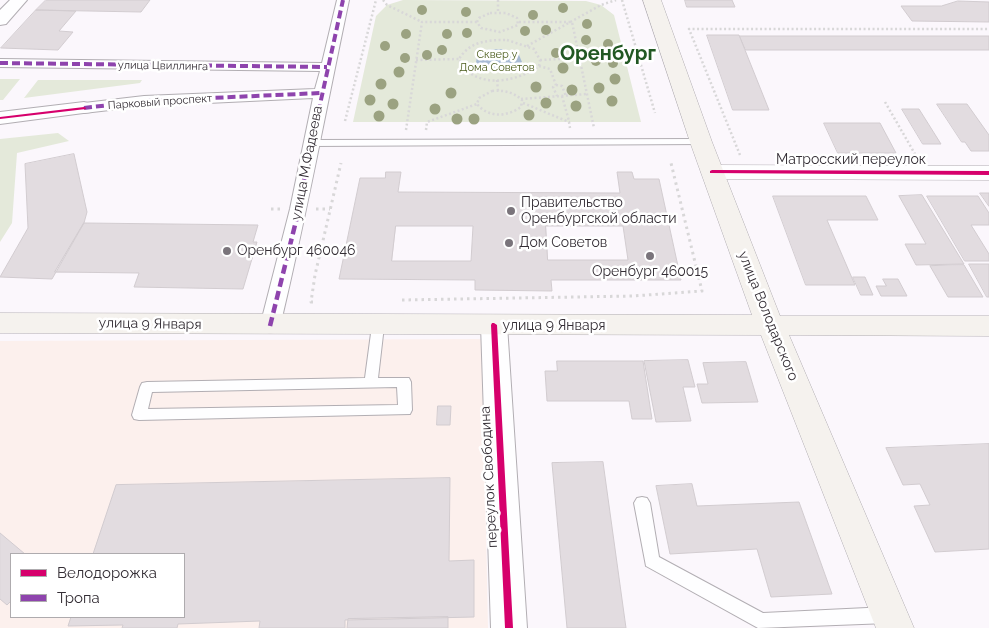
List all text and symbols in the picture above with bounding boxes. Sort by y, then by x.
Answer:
district label: Оренбург [560,42,656,66]
park label: Сквер у Дома Советов [459,48,535,74]
street label: улица Цвиллинга [118,59,208,73]
street label: Парковый проспект [107,92,213,112]
street label: улица М.Фадеева [288,104,326,222]
street label: Матросский переулок [776,152,926,168]
place label: Правительство Оренбургской области [521,195,677,228]
marker: Правительство Оренбургской области [505,205,517,217]
place label: Дом Советов [519,235,607,251]
marker: Дом Советов [503,237,515,249]
place label: Оренбург 460046 [237,243,356,259]
marker: Оренбург 460046 [221,245,233,257]
street label: улица Володарского [734,249,802,383]
marker: Оренбург 460015 [644,250,656,262]
place label: Оренбург 460015 [592,264,708,280]
street label: улица 9 Января [98,315,202,333]
street label: улица 9 Января [502,318,606,334]
street label: переулок Свободина [477,406,501,548]
legend [10,553,185,618]
text: Велодорожка [57,564,157,582]
text: Тропа [57,589,100,607]

